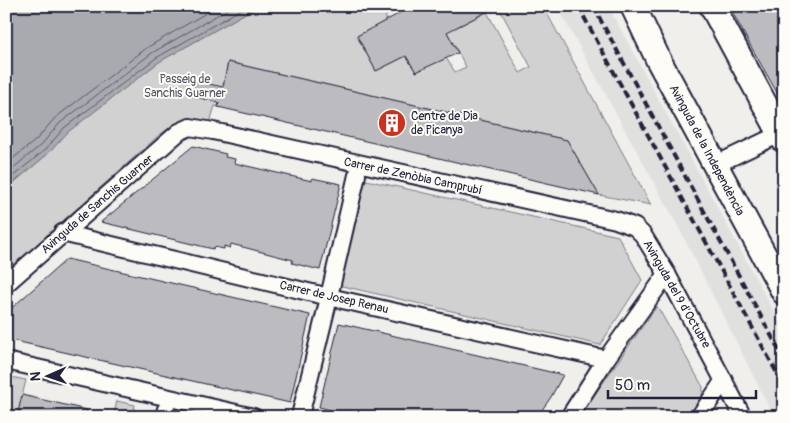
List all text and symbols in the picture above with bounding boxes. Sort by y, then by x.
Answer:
park label: Passeig de Sanchis Guarner [144,72,227,101]
street label: Avinguda de la Independència [666,82,748,219]
building icon: Centre de Dia de Picanya [377,108,407,138]
place label: Centre de Dia de Picanya [411,109,478,138]
street label: Avinguda de Sanchis Guarner [38,151,157,257]
street label: Carrer de Zenòbia Camprubí [342,155,483,198]
street label: Avinguda del 9 d'Octubre [640,238,714,351]
street label: Carrer de Josep Renau [278,278,390,317]
north arrow [22,350,72,400]
scale bar [608,368,755,400]
text: N [27,371,44,381]
text: 50 m [615,376,650,395]

